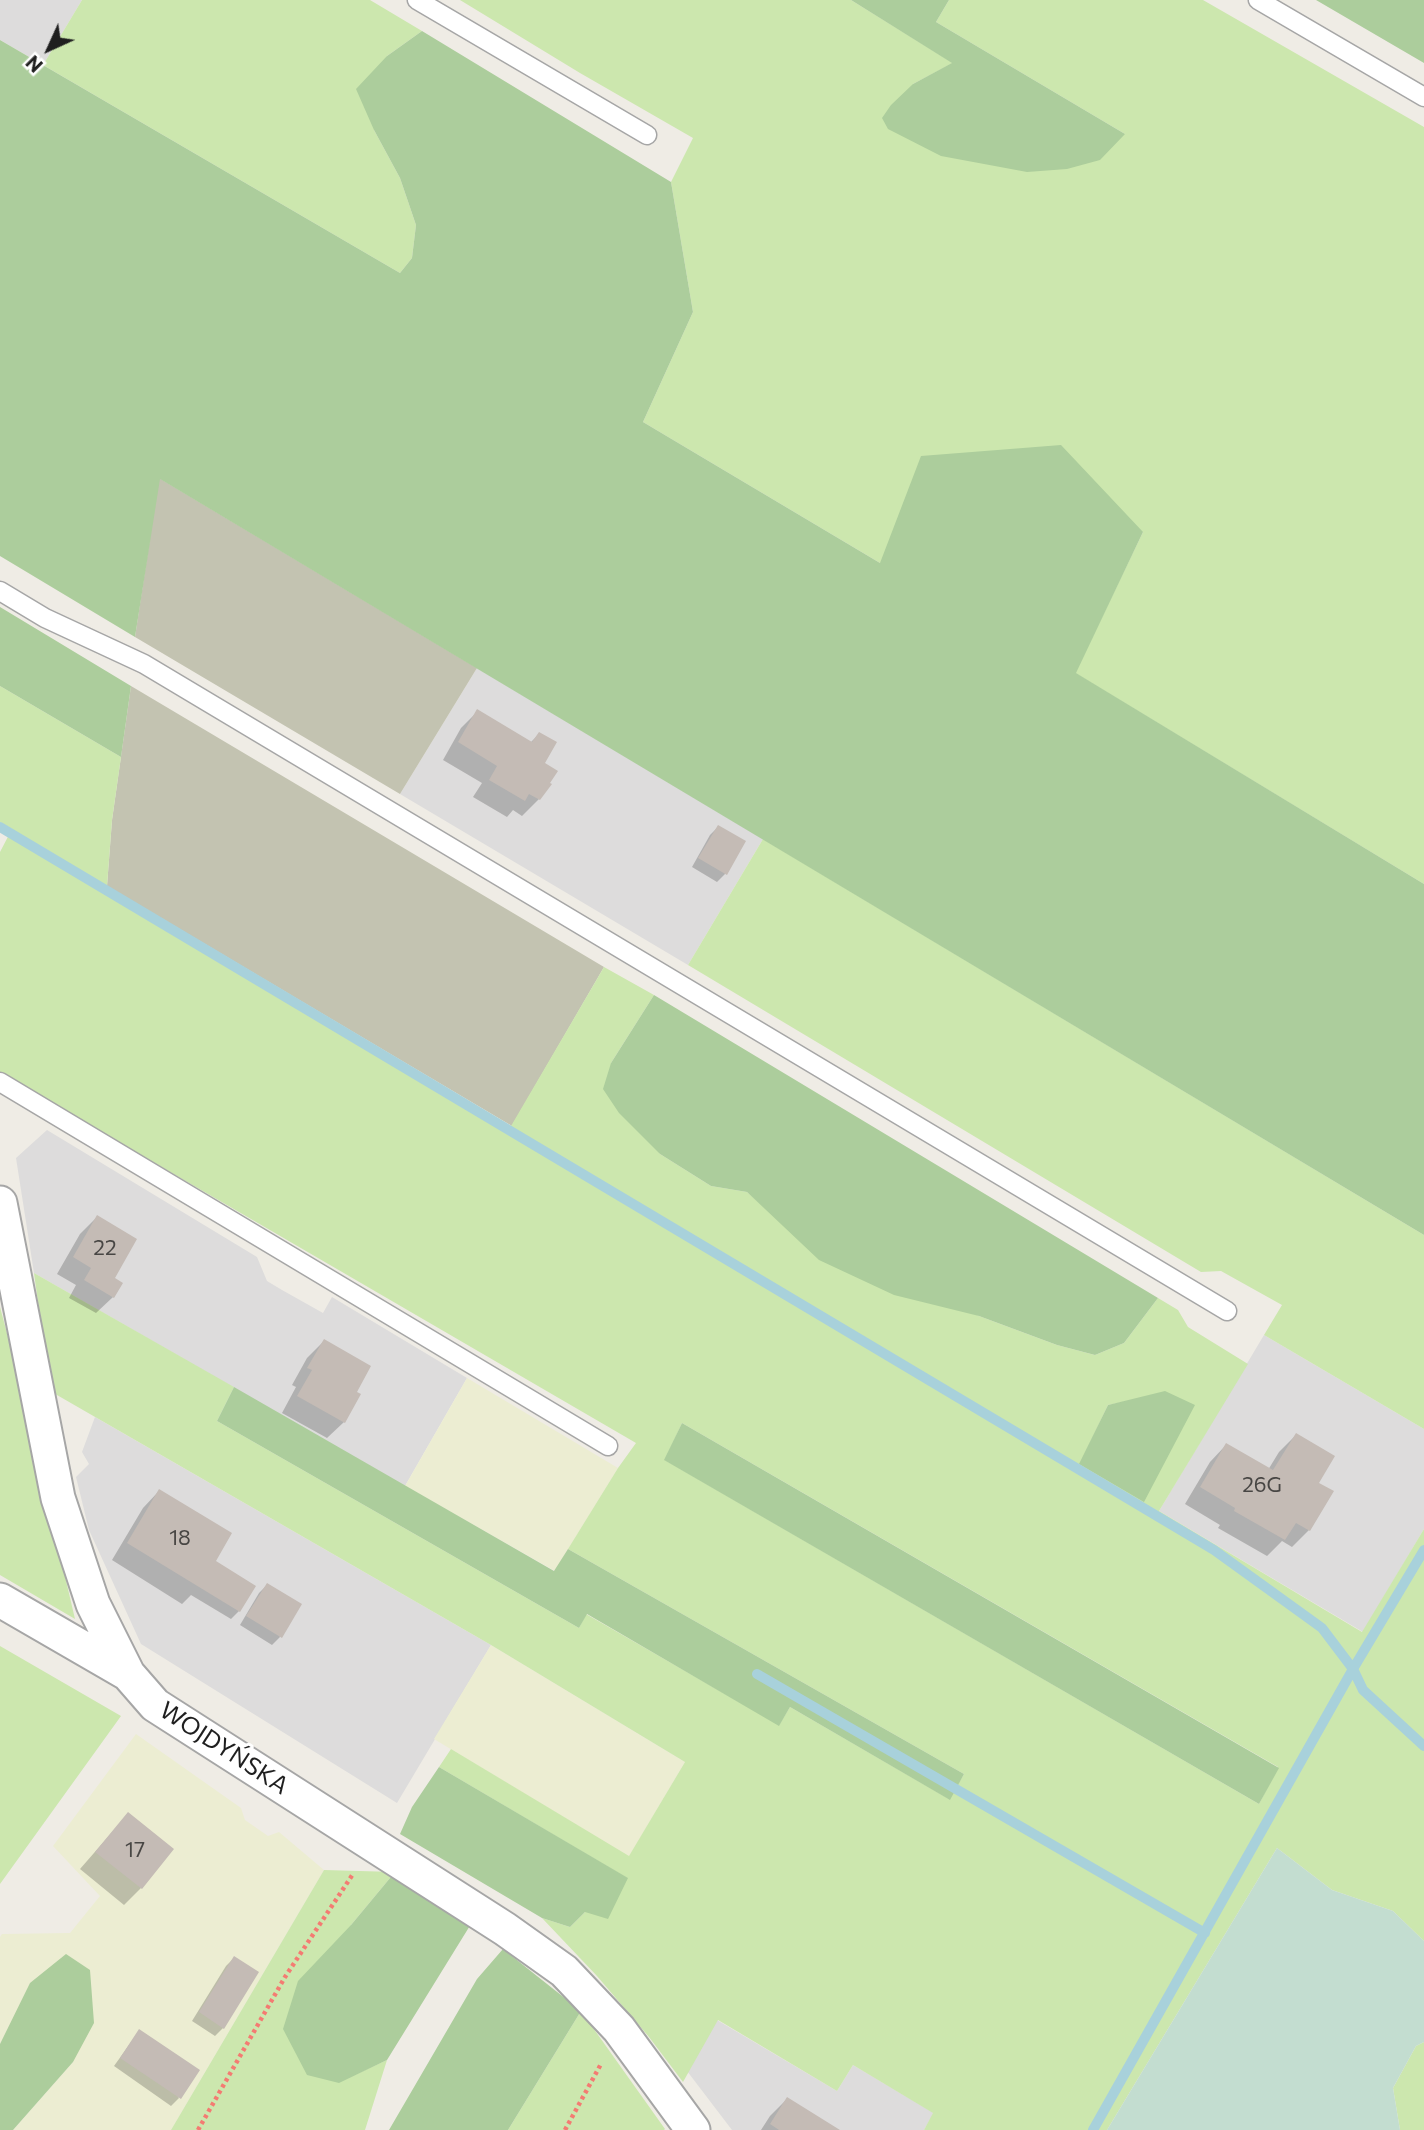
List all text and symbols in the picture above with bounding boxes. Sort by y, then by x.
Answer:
north arrow [14,14,84,84]
text: N [21,51,47,77]
house number: 22 [93,1235,117,1261]
house number: 26G [1242,1472,1282,1498]
house number: 18 [169,1525,191,1551]
street label: WOJDYŃSKA [154,1696,294,1800]
house number: 17 [125,1837,145,1863]

